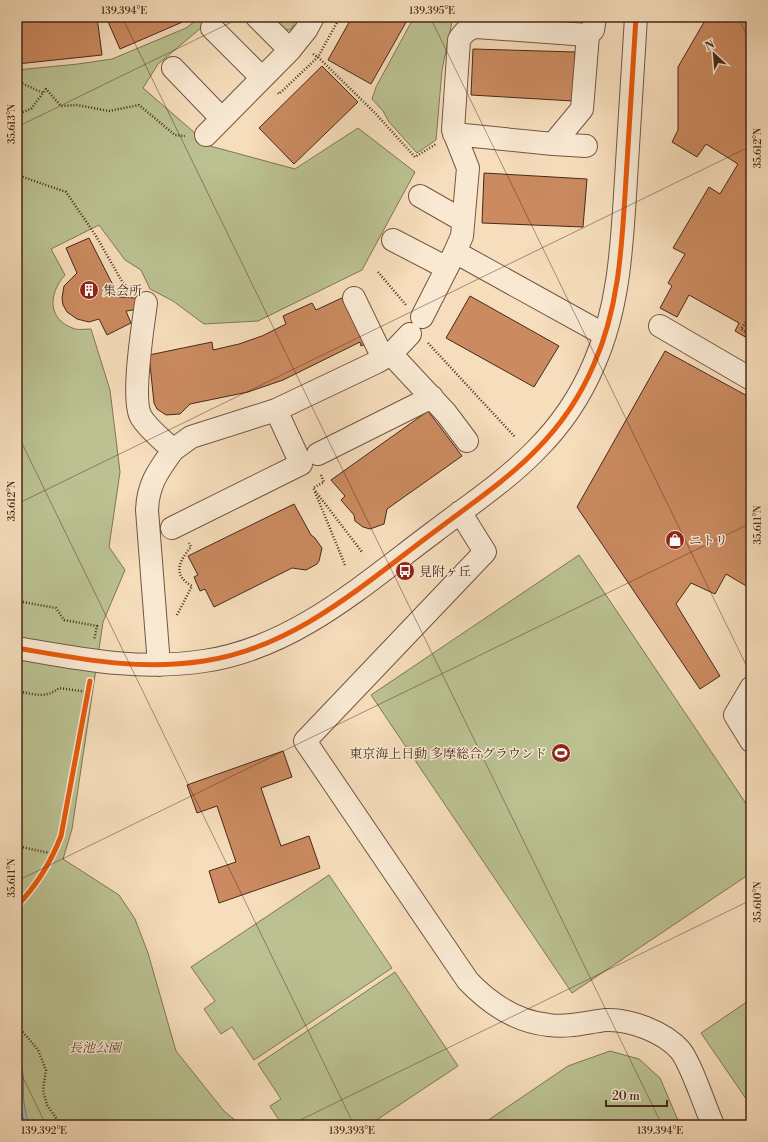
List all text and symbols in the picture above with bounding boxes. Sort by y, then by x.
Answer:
text: 139.394°E [101,5,147,17]
text: 139.395°E [409,5,455,17]
north arrow [694,34,734,74]
text: N [703,38,717,54]
text: 35.613°N [6,103,18,144]
text: 35.612°N [752,127,764,168]
building icon: 集会所 [78,279,100,301]
place label: 集会所 [103,283,142,299]
text: 35.612°N [6,480,18,521]
text: 35.611°N [752,505,764,545]
shop icon: ニトリ [664,529,686,551]
place label: ニトリ [689,533,728,549]
bus stop icon: 見附ヶ丘 [394,560,416,582]
place label: 見附ヶ丘 [419,564,471,580]
sports icon: 東京海上日動 多摩総合グラウンド [550,742,572,764]
place label: 東京海上日動 多摩総合グラウンド [349,746,547,762]
text: 35.611°N [6,858,18,898]
text: 35.610°N [752,881,764,922]
park label: 長池公園 [69,1040,123,1056]
scale bar [606,1082,667,1108]
text: 20 m [612,1089,640,1104]
text: 139.392°E [21,1125,67,1137]
text: 139.393°E [329,1125,375,1137]
text: 139.394°E [637,1125,683,1137]

